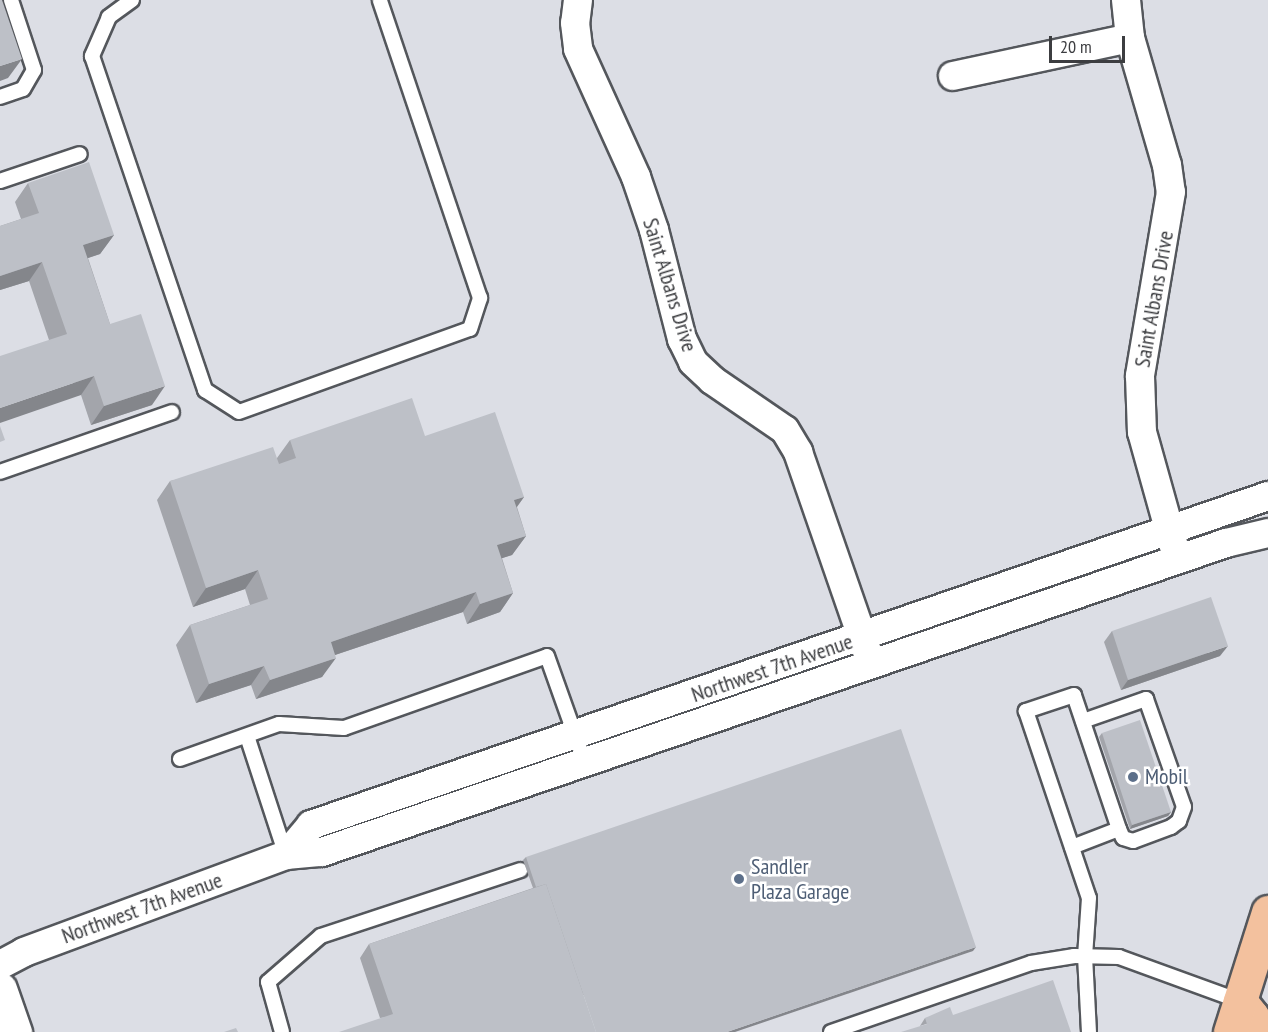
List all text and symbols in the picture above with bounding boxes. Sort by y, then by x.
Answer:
scale bar [1052,24,1128,62]
text: 20 m [1060,35,1092,58]
street label: Saint Albans Drive [637,215,703,355]
street label: Saint Albans Drive [1129,228,1179,370]
street label: Northwest 7th Avenue [688,628,856,708]
place label: Mobil [1145,764,1188,790]
marker: Mobil [1126,770,1140,784]
place label: Sandler Plaza Garage [751,853,849,904]
street label: Northwest 7th Avenue [58,867,226,949]
marker: Sandler Plaza Garage [732,872,746,886]

